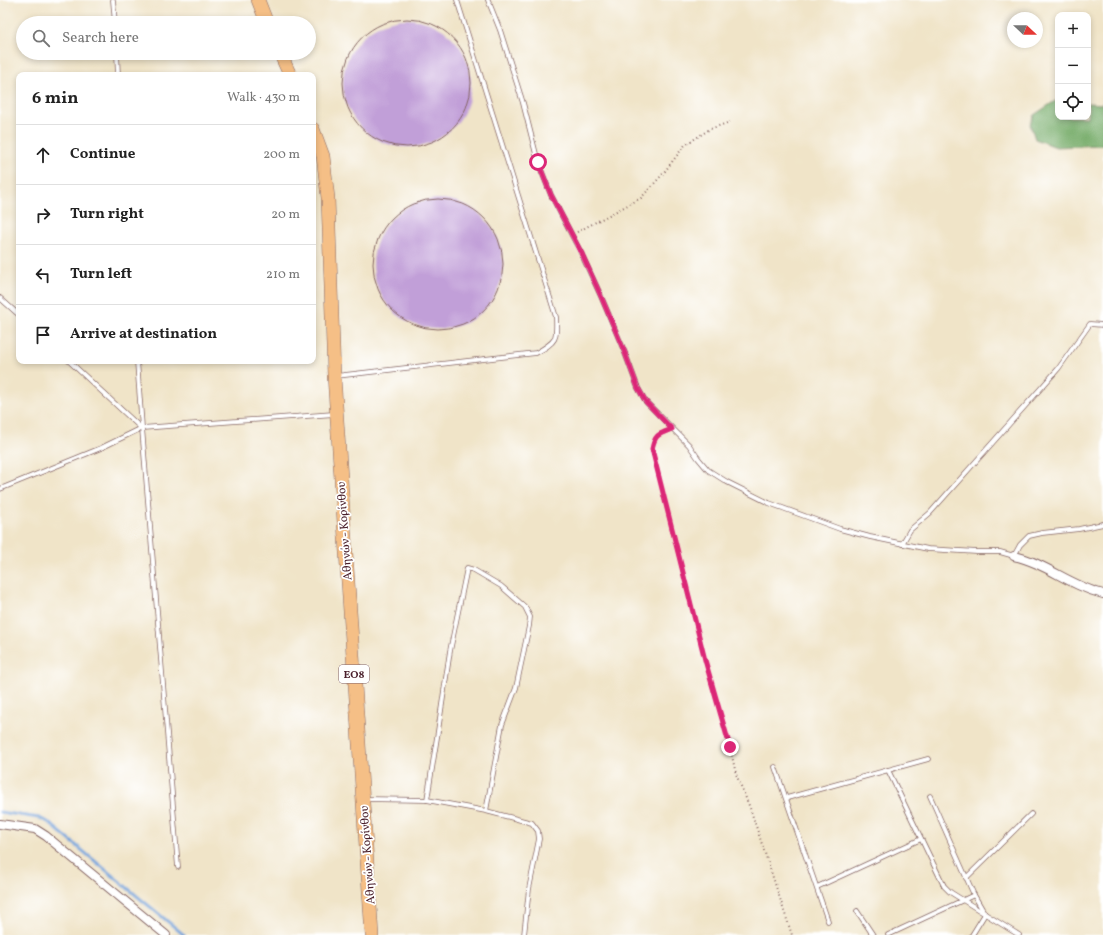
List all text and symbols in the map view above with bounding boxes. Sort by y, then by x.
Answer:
north arrow [1007,12,1043,48]
map controls [1055,12,1091,120]
button: + [1055,12,1091,48]
search box [16,16,316,60]
icon: search [30,27,52,49]
text: Search here [62,28,139,49]
button: − [1055,48,1091,84]
button: locate [1055,84,1091,120]
text: 6 min [32,87,78,110]
text: Walk · 430 m [227,89,300,107]
icon: ahead [32,144,54,166]
text: Continue [70,144,135,165]
text: 200 m [263,146,300,164]
route start [529,153,547,171]
icon: right [32,204,54,226]
text: Turn right [70,204,144,225]
text: 20 m [271,206,300,224]
icon: left [32,264,54,286]
text: Turn left [70,264,132,285]
text: 210 m [266,266,300,284]
icon: arrive [32,324,54,346]
text: Arrive at destination [70,324,217,345]
street label: Αθηνών - Κορίνθου [334,481,356,581]
road number: ΕΟ8 [339,665,369,683]
route end [721,738,739,756]
street label: Αθηνών - Κορίνθου [357,805,379,905]

